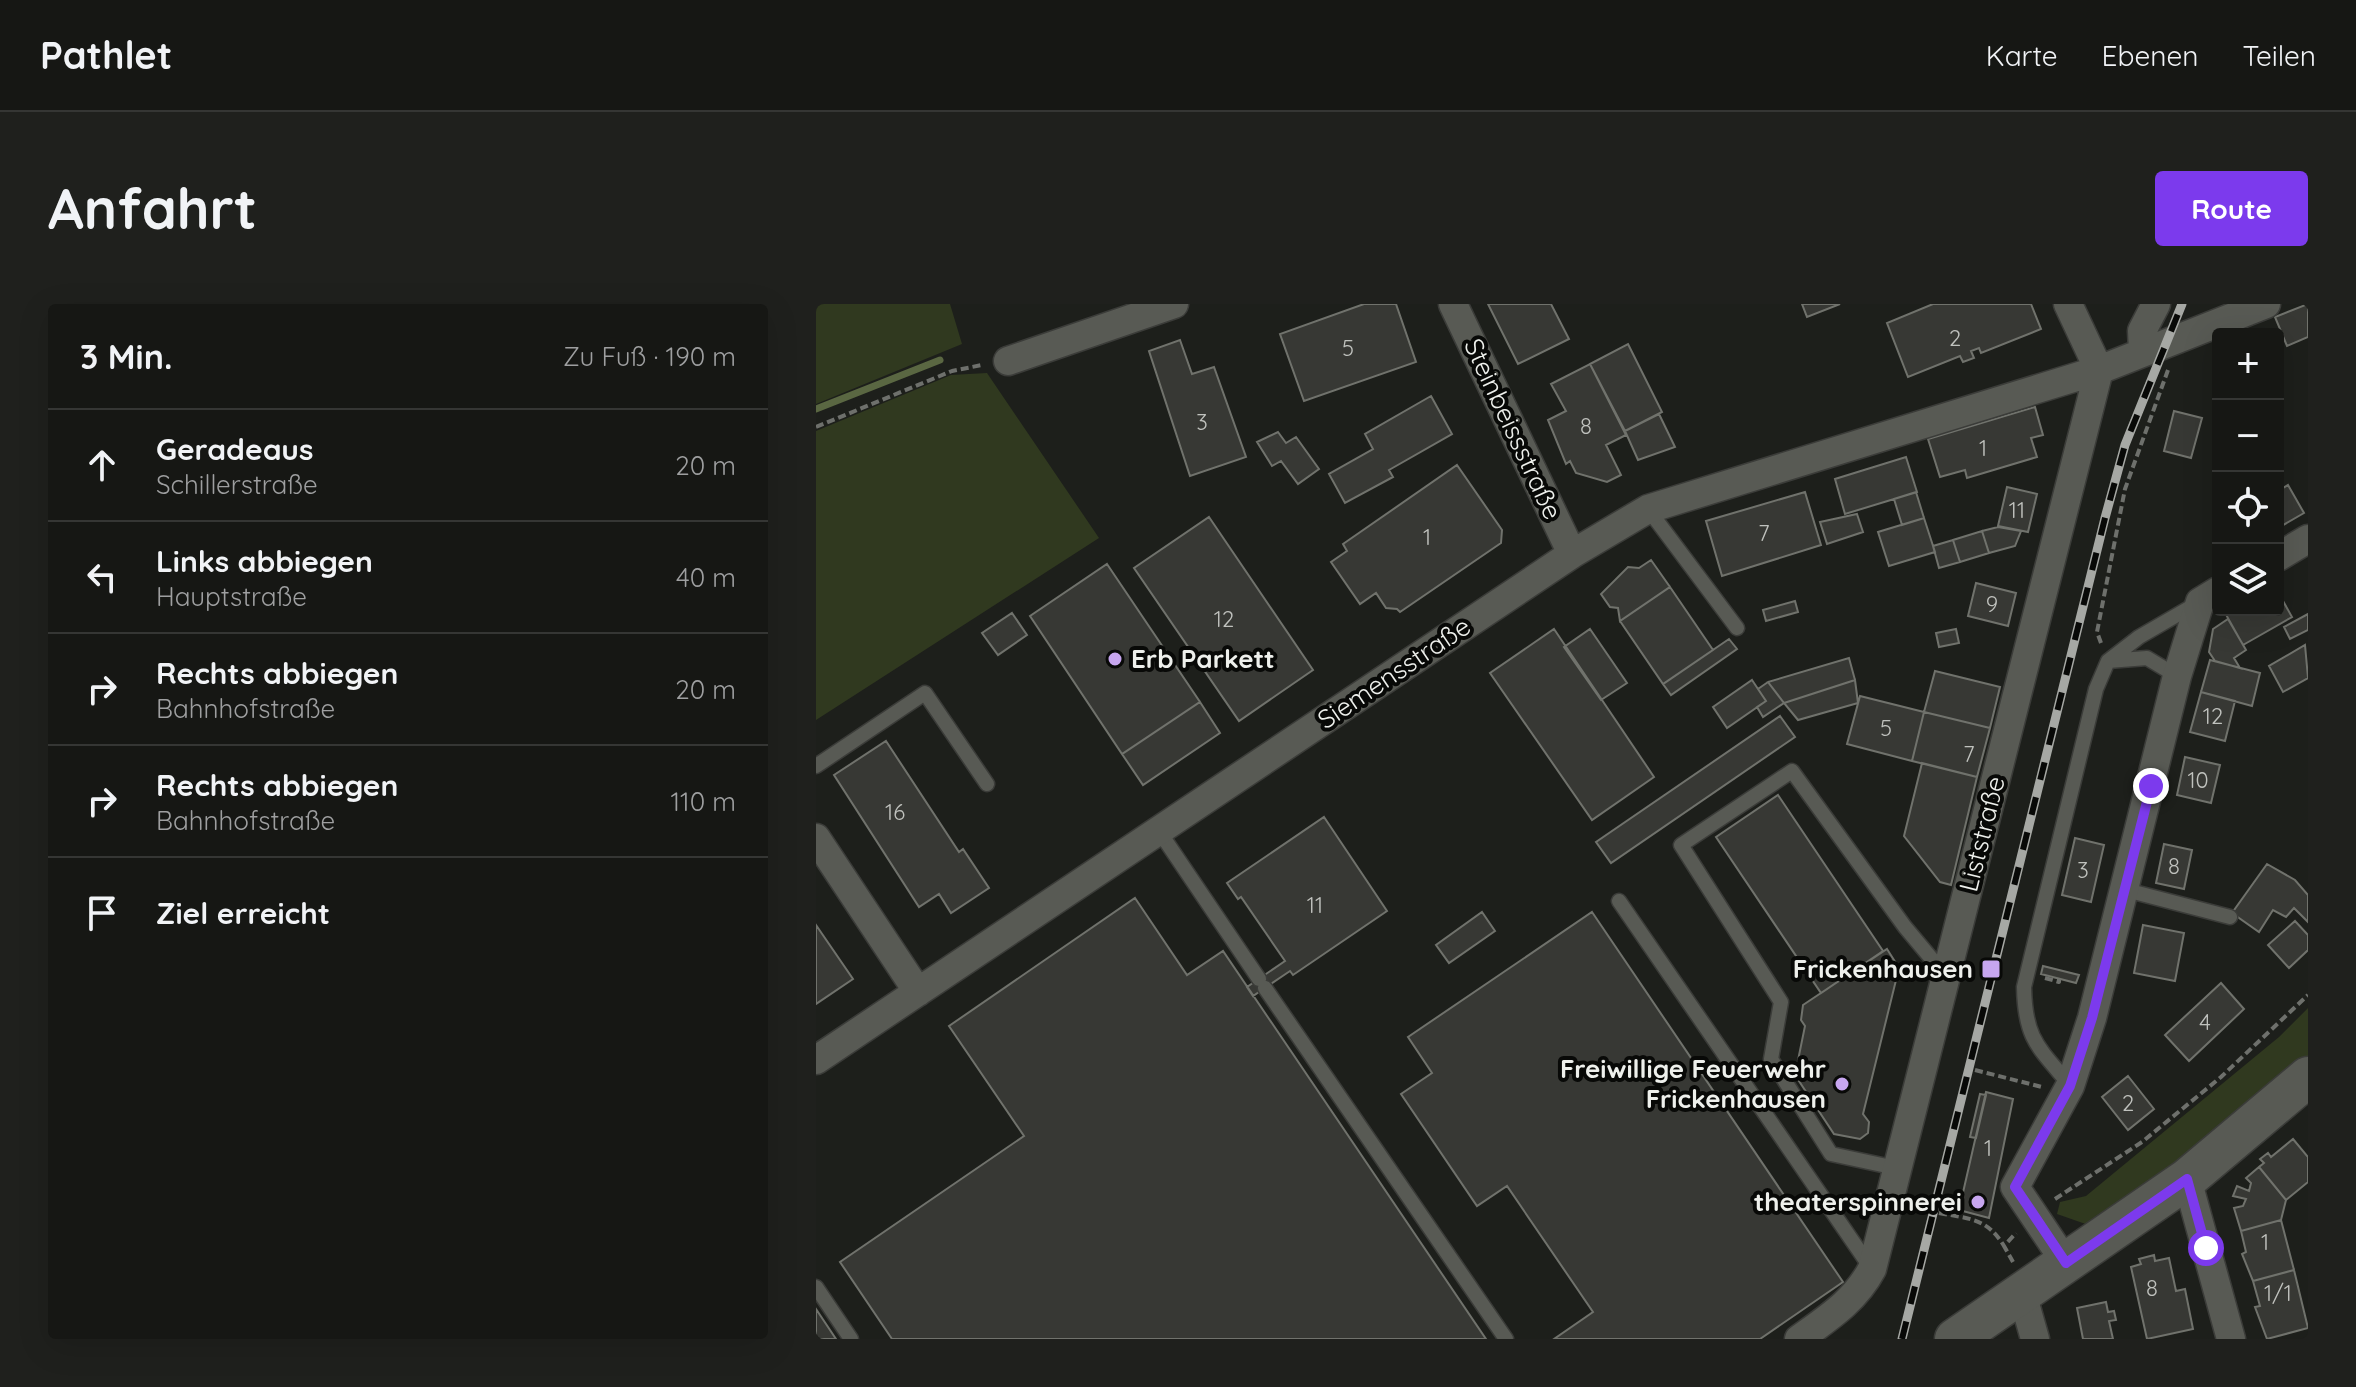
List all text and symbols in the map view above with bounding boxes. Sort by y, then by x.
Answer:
text: Pathlet [40,31,172,79]
text: Karte [1986,38,2058,73]
text: Ebenen [2102,38,2198,73]
text: Teilen [2242,38,2316,73]
button: Route [2155,171,2308,246]
text: Anfahrt [48,173,257,243]
house number: 2 [1949,324,1961,352]
map controls [2212,328,2284,616]
button: + [2212,328,2284,400]
street label: Steinbeissstraße [1457,333,1570,525]
house number: 5 [1342,334,1354,362]
text: 3 Min. [80,335,172,378]
text: Zu Fuß · 190 m [563,340,736,373]
button: − [2212,400,2284,472]
house number: 3 [1196,408,1208,436]
house number: 8 [1580,412,1592,440]
text: Geradeaus [156,430,313,468]
house number: 1 [1979,434,1987,462]
icon: ahead [80,443,124,487]
text: 20 m [675,449,736,482]
text: Schillerstraße [156,468,318,501]
button: locate [2212,472,2284,544]
house number: 11 [2009,496,2025,524]
house number: 7 [1758,519,1770,547]
house number: 1 [1423,523,1431,551]
text: Links abbiegen [156,542,373,580]
button: layers [2212,544,2284,616]
icon: left [80,555,124,599]
text: 40 m [676,561,736,594]
text: Hauptstraße [156,580,307,613]
house number: 9 [1986,590,1998,618]
house number: 12 [1214,605,1234,633]
street label: Siemensstraße [1311,609,1476,736]
place label: Erb Parkett [1131,642,1275,675]
marker: Erb Parkett [1106,650,1124,668]
text: Rechts abbiegen [156,654,398,692]
icon: right [80,667,124,711]
text: 20 m [675,673,736,706]
text: Bahnhofstraße [156,692,335,725]
house number: 12 [2203,702,2223,730]
house number: 5 [1880,714,1892,742]
house number: 7 [1963,740,1975,768]
text: Rechts abbiegen [156,766,398,804]
house number: 10 [2187,766,2209,794]
route end [2133,768,2169,804]
street label: Liststraße [1951,773,2012,895]
icon: right [80,779,124,823]
text: 110 m [670,785,736,818]
house number: 16 [885,798,905,826]
text: Bahnhofstraße [156,804,335,837]
house number: 8 [2168,852,2180,880]
house number: 3 [2077,856,2089,884]
icon: arrive [80,891,124,935]
house number: 11 [1307,891,1323,919]
text: Ziel erreicht [156,894,330,932]
place label: Frickenhausen [1793,952,1973,985]
marker: Frickenhausen [1980,958,2002,980]
house number: 4 [2199,1008,2211,1036]
place label: Freiwillige Feuerwehr Frickenhausen [1560,1052,1826,1115]
marker: Freiwillige Feuerwehr Frickenhausen [1833,1075,1851,1093]
house number: 2 [2122,1089,2134,1117]
house number: 1 [1984,1134,1992,1162]
place label: theaterspinnerei [1754,1185,1962,1218]
marker: theaterspinnerei [1969,1193,1987,1211]
house number: 1 [2261,1228,2269,1256]
route start [2188,1230,2224,1266]
house number: 8 [2146,1274,2158,1302]
house number: 1/1 [2264,1279,2292,1307]

